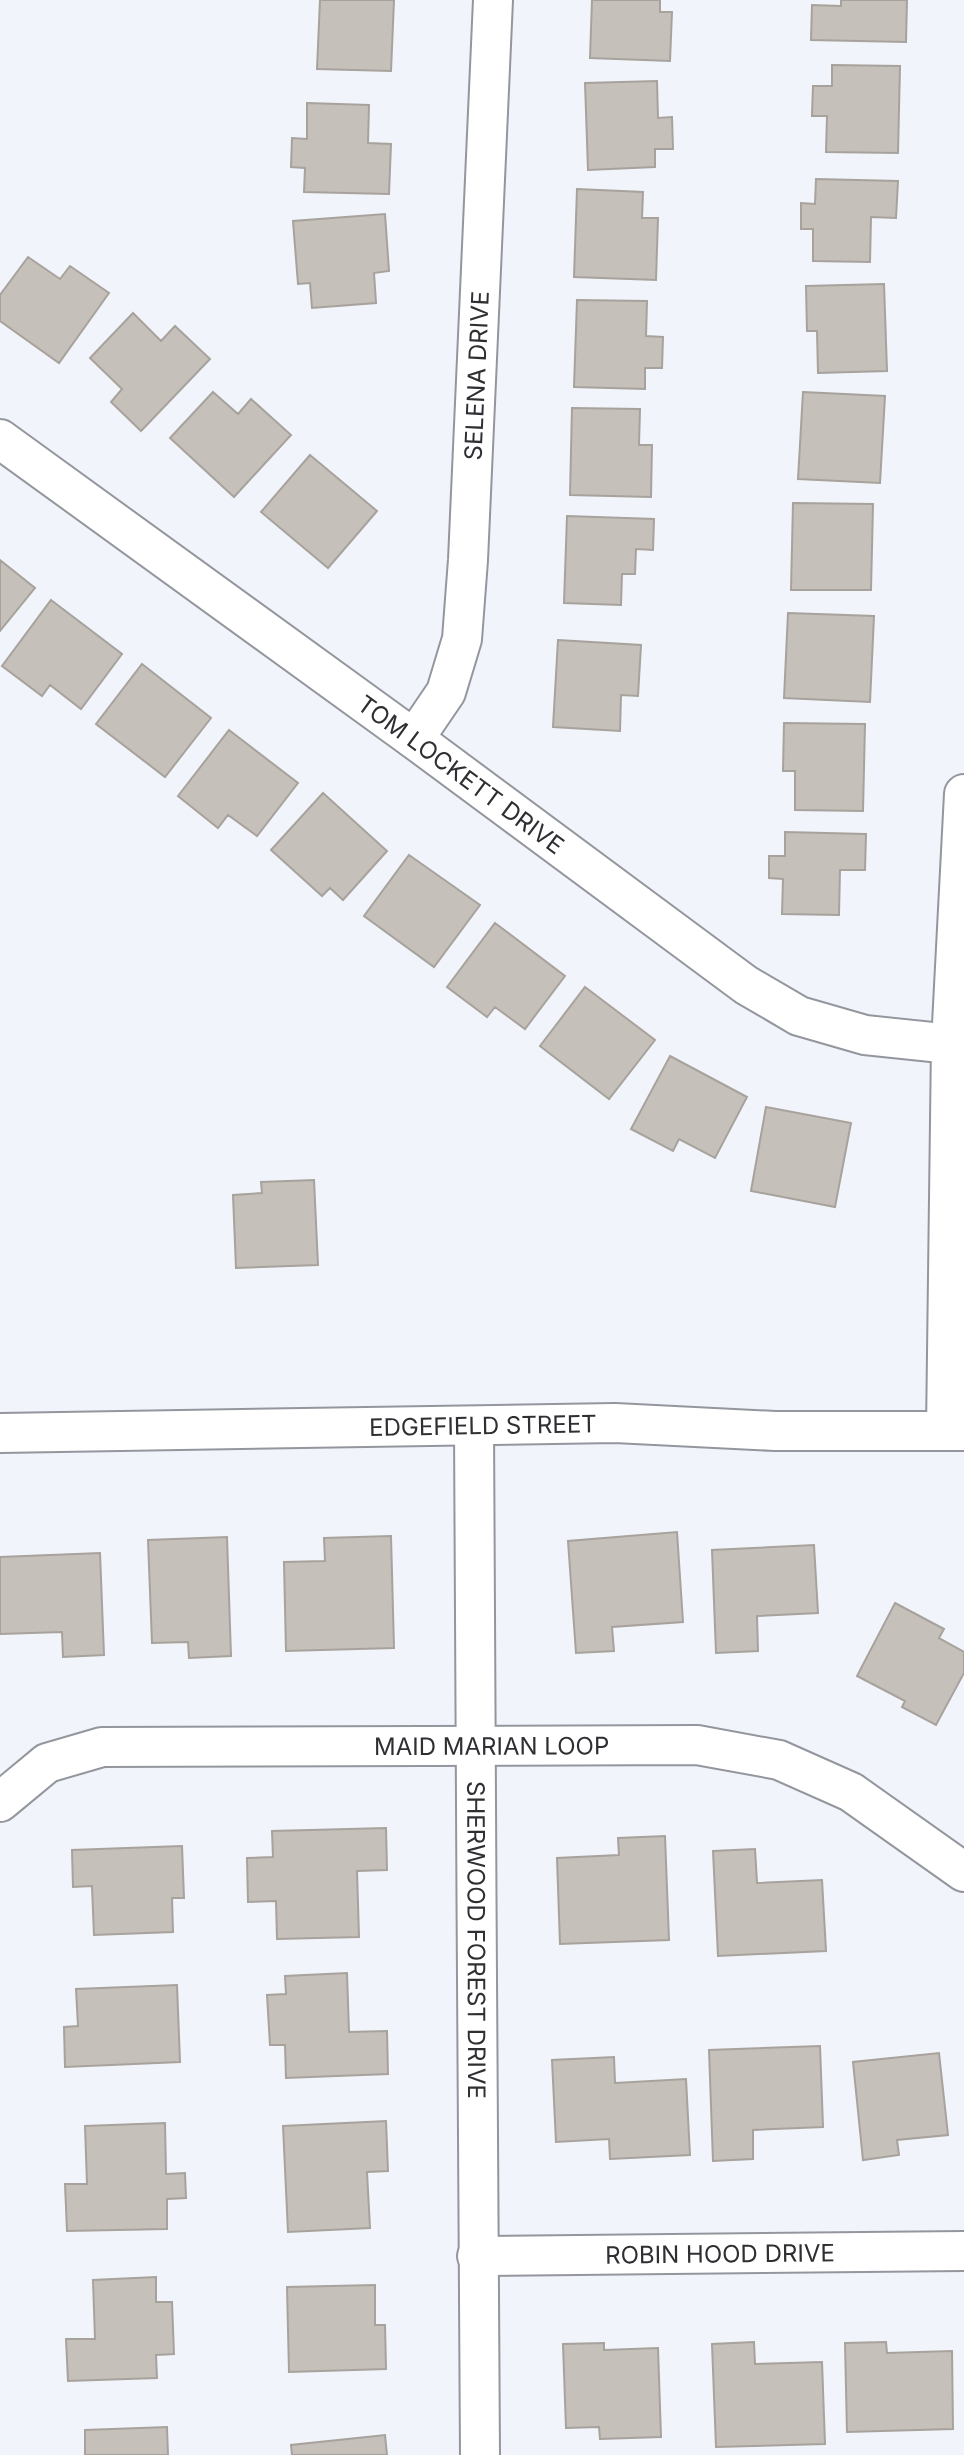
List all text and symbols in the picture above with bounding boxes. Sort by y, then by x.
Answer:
street label: SELENA DRIVE [458,290,494,461]
street label: TOM LOCKETT DRIVE [352,689,570,860]
street label: EDGEFIELD STREET [369,1409,597,1441]
street label: MAID MARIAN LOOP [374,1731,609,1761]
street label: SHERWOOD FOREST DRIVE [462,1781,492,2099]
street label: ROBIN HOOD DRIVE [605,2238,835,2269]

